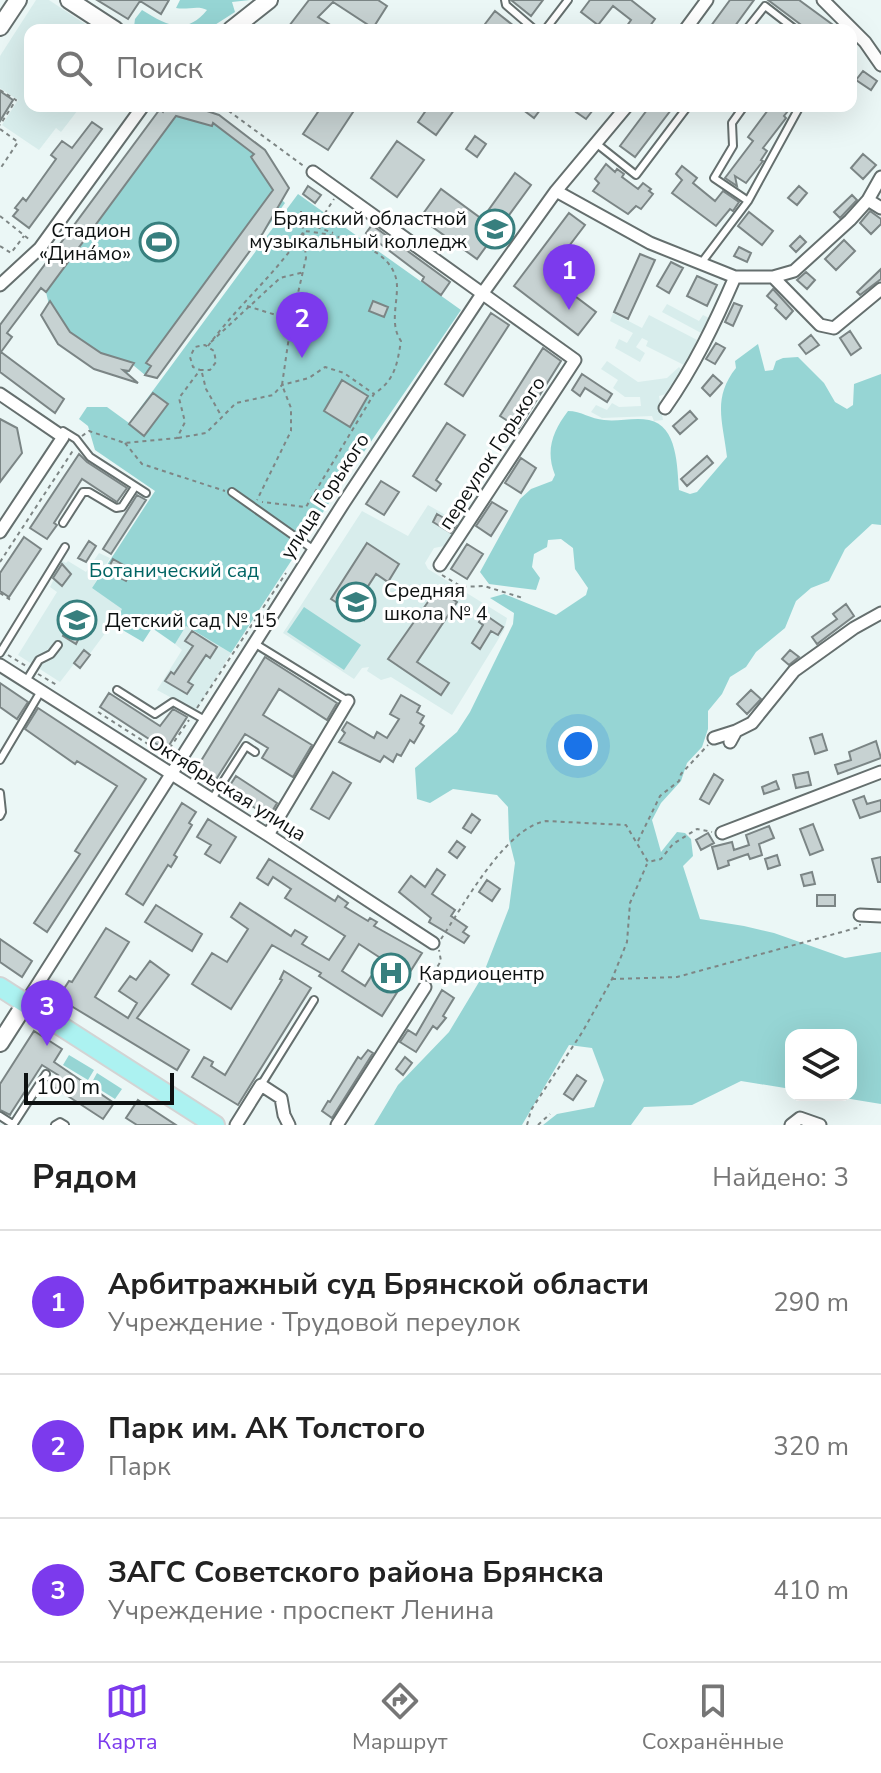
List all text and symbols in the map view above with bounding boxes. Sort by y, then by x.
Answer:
search box [24,24,857,112]
icon: search [52,46,96,90]
text: Поиск [116,48,203,89]
place label: Брянский областной музыкальный колледж [249,205,467,255]
school or university icon: Брянский областной музыкальный колледж [474,208,516,250]
place label: Стадион «Дина́мо» [39,217,131,267]
sports icon: Стадион «Дина́мо» [138,221,180,263]
pin: 1 [543,244,595,310]
pin: 2 [276,292,328,358]
street label: переулок Горького [432,371,552,535]
street label: улица Горького [274,428,376,564]
park label: Ботанический сад [89,557,259,584]
place label: Средняя школа № 4 [384,577,488,627]
school or university icon: Средняя школа № 4 [335,581,377,623]
school or university icon: Детский сад № 15 [56,599,98,641]
place label: Детский сад № 15 [105,607,277,634]
your location [558,726,598,766]
street label: Октябрьская улица [143,728,311,848]
hospital icon: Кардиоцентр [370,952,412,994]
place label: Кардиоцентр [419,960,545,987]
pin: 3 [21,980,73,1046]
map controls [785,1029,857,1101]
button: layers [785,1029,857,1101]
scale bar [24,1069,174,1105]
text: 100 m [36,1072,100,1102]
text: Рядом [32,1154,138,1200]
text: Найдено: 3 [712,1160,849,1195]
text: Арбитражный суд Брянской области [108,1264,649,1305]
text: 1 [50,1285,66,1320]
text: 290 m [773,1285,849,1320]
text: Учреждение · Трудовой переулок [108,1305,520,1340]
text: Парк им. АК Толстого [108,1408,425,1449]
text: 2 [50,1429,66,1464]
text: 320 m [773,1429,849,1464]
text: Парк [108,1449,171,1484]
text: ЗАГС Советского района Брянска [108,1552,604,1593]
text: 3 [50,1573,66,1608]
text: 410 m [773,1573,849,1608]
text: Учреждение · проспект Ленина [108,1593,494,1628]
tab: Карта [97,1679,158,1757]
tab: Маршрут [352,1679,448,1757]
tab: Сохранённые [642,1679,784,1757]

